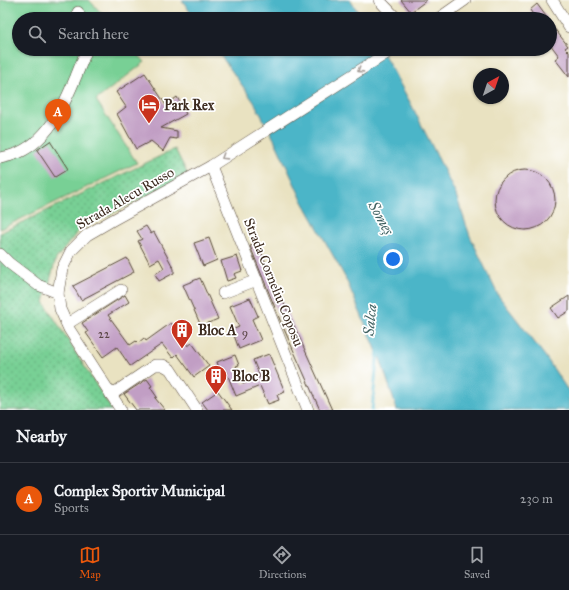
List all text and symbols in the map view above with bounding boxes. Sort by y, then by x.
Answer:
search box [12,12,557,56]
icon: search [26,23,48,45]
text: Search here [58,25,129,43]
one-way arrow [357,65,364,73]
north arrow [473,68,509,104]
hotel icon: Park Rex [136,92,162,125]
place label: Park Rex [164,97,215,114]
pin: A [45,99,71,132]
one-way arrow [221,153,228,160]
street label: Strada Alecu Russo [73,164,177,233]
water label: Someș [364,197,398,239]
street label: Strada Corneliu Coposu [240,216,307,349]
your location [383,249,403,269]
water label: Salca [360,303,380,338]
building icon: Bloc A [169,317,195,350]
place label: Bloc A [198,322,237,339]
house number: 9 [242,326,248,340]
house number: 22 [98,327,110,341]
building icon: Bloc B [203,363,229,396]
place label: Bloc B [232,368,270,385]
text: Nearby [16,426,67,447]
text: Complex Sportiv Municipal [54,482,225,500]
text: A [25,491,33,507]
text: 230 m [520,491,553,507]
text: Sports [54,500,89,516]
tab: Map [79,544,101,581]
tab: Directions [259,544,306,581]
tab: Saved [464,544,490,581]

